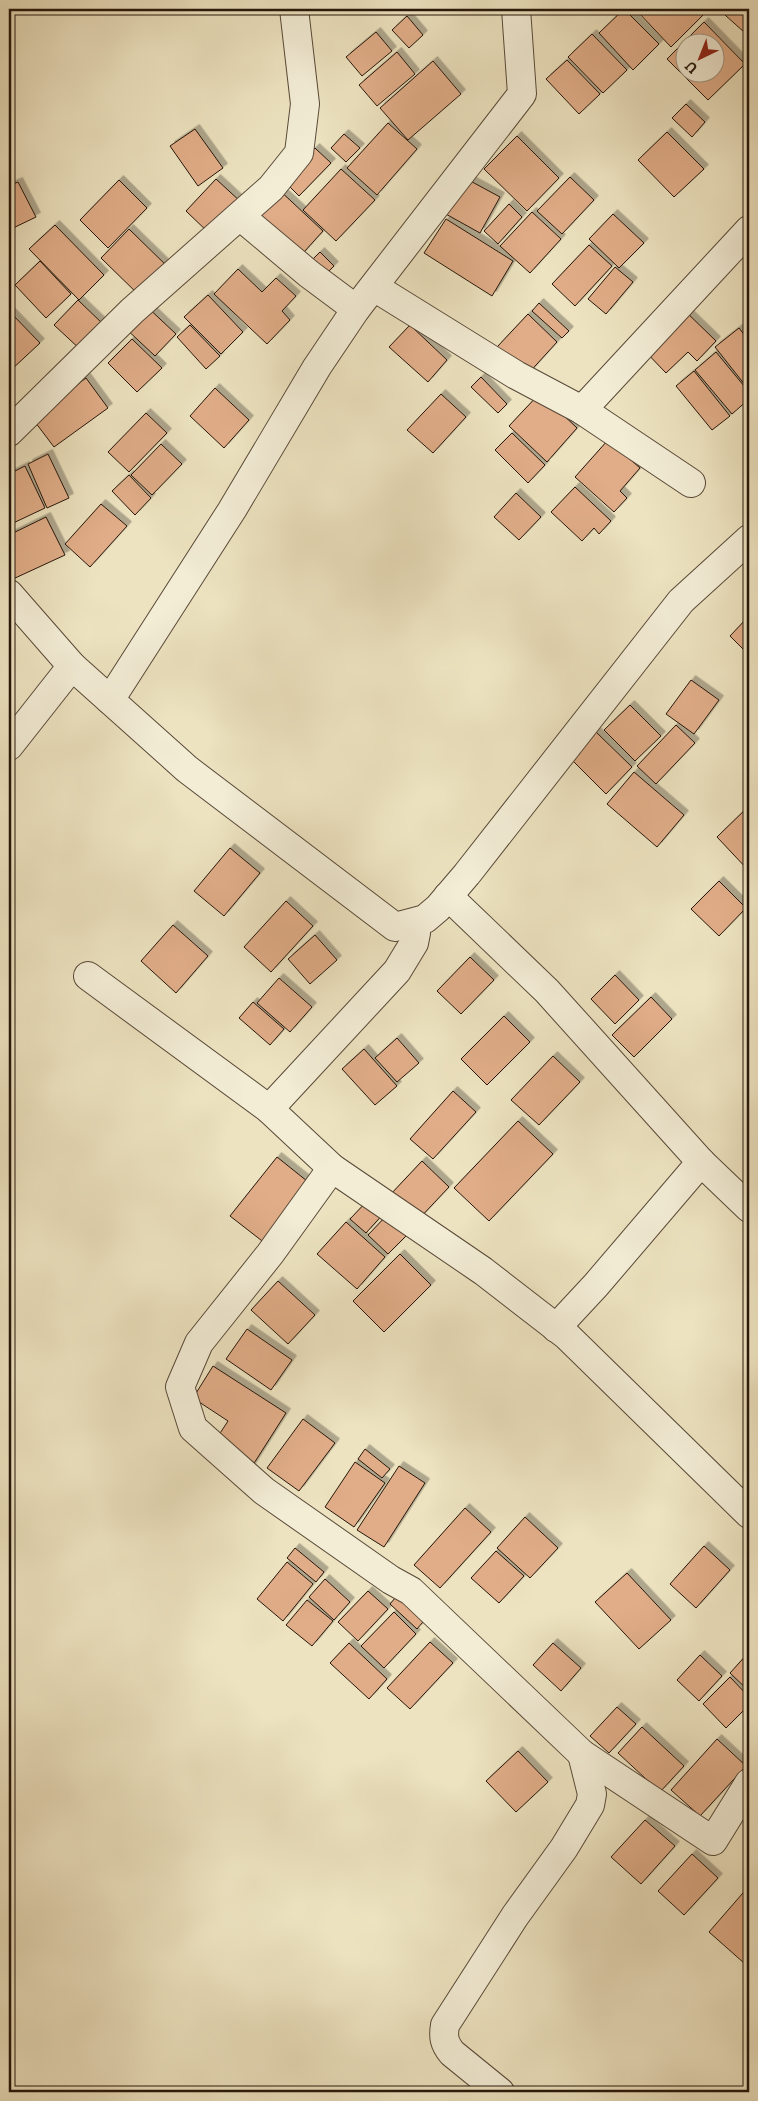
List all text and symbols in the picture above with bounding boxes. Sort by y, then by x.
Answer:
north arrow [676,32,726,82]
text: U [682,56,702,77]

